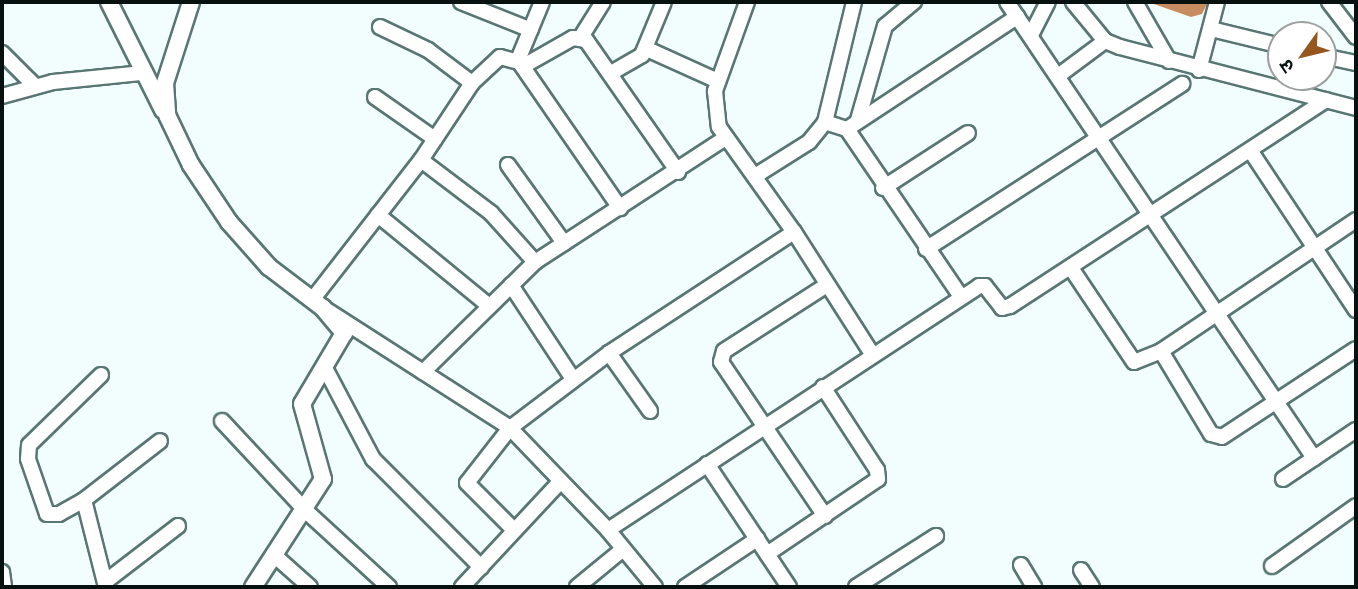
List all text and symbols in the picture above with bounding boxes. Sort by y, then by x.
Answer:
north arrow [1267,21,1337,91]
text: उ [1274,56,1298,77]

